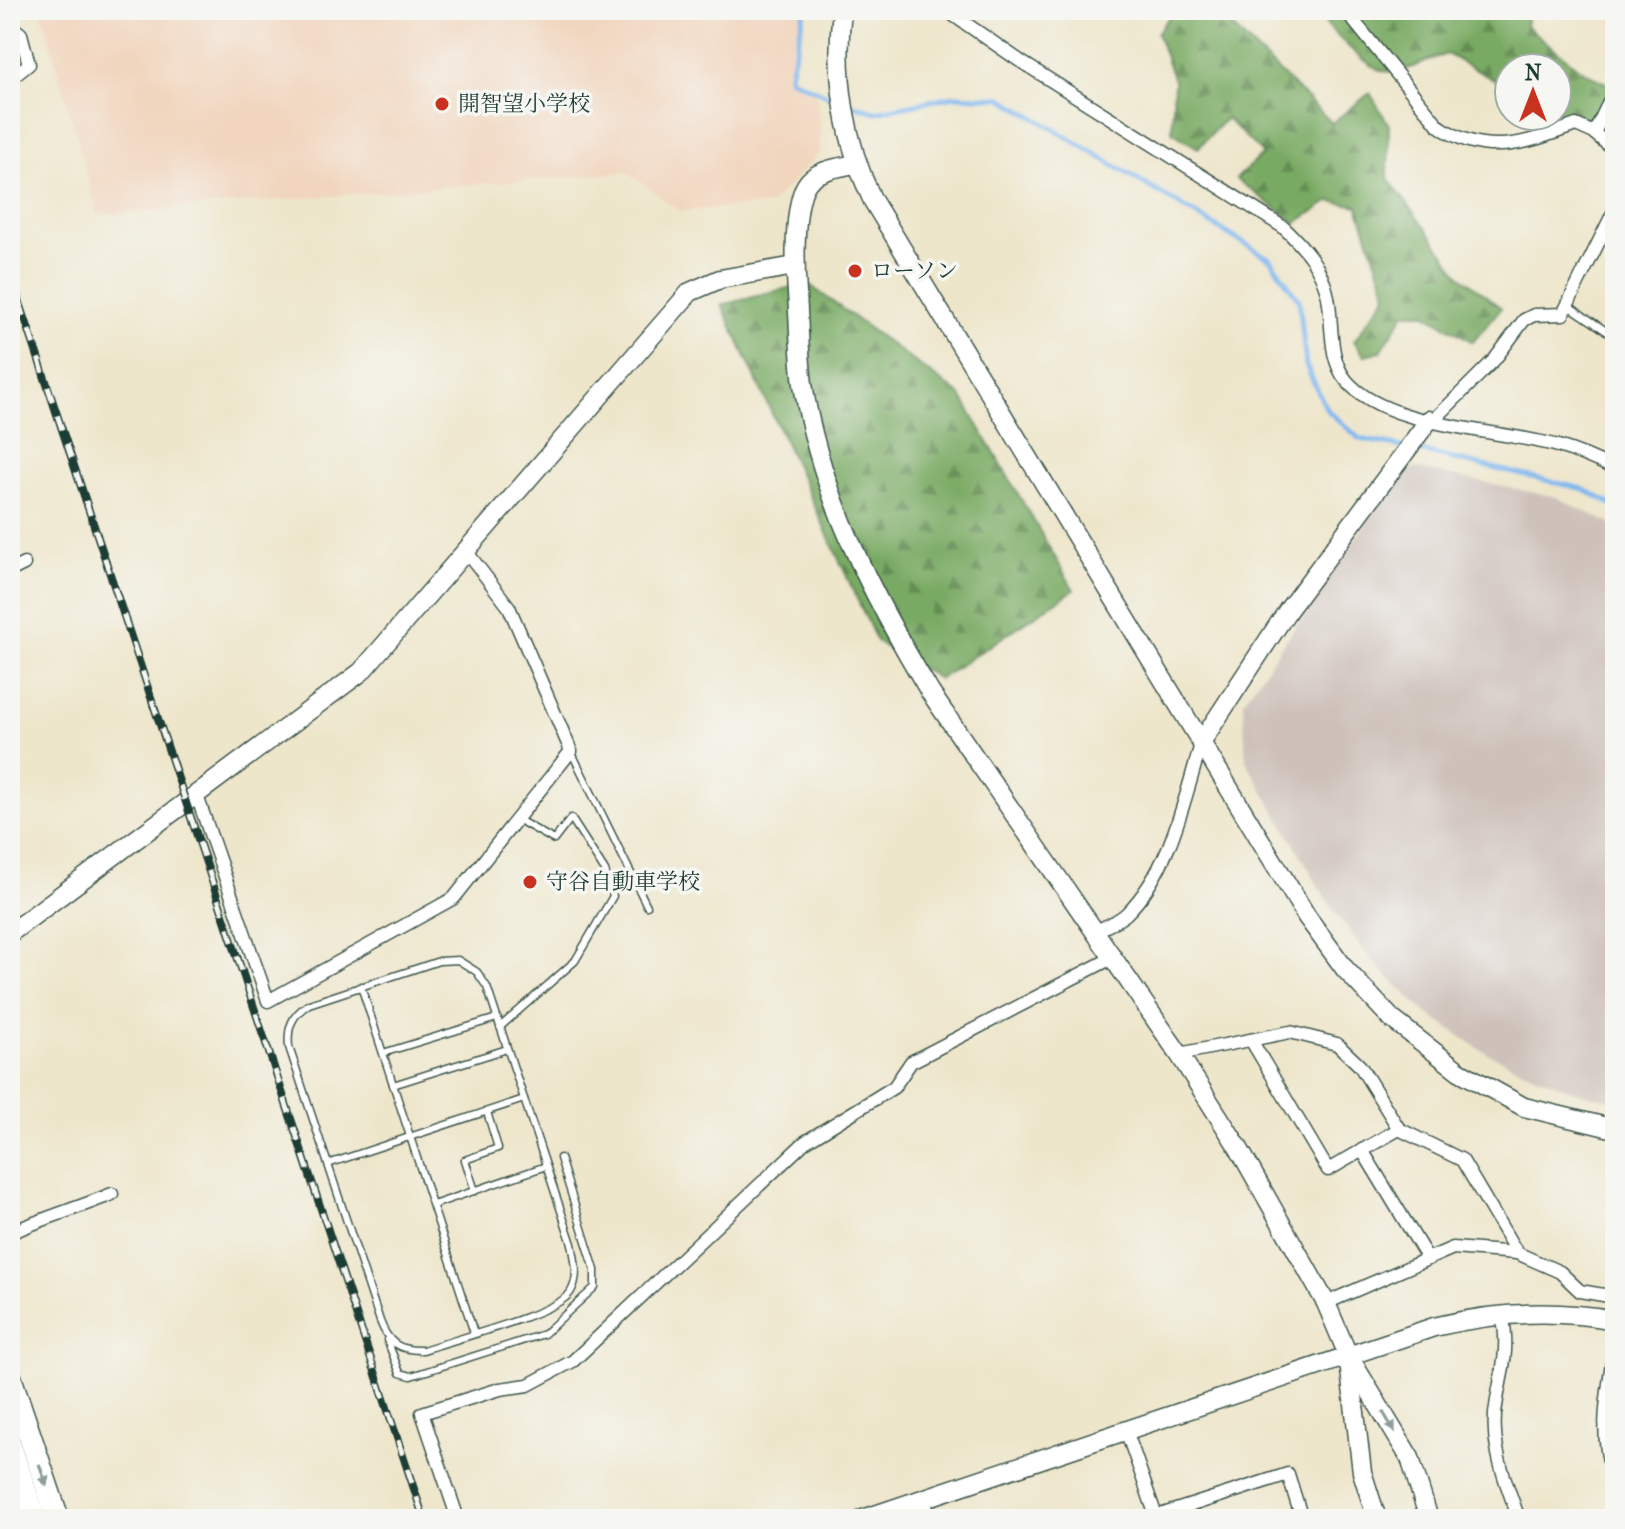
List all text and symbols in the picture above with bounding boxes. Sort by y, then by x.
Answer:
north arrow [1493,52,1573,132]
text: N [1525,60,1542,86]
place label: 開智望小学校 [458,91,590,117]
marker: 開智望小学校 [433,95,451,113]
place label: ローソン [871,258,958,284]
marker: ローソン [846,262,864,280]
place label: 守谷自動車学校 [546,869,700,895]
marker: 守谷自動車学校 [521,873,539,891]
one-way arrow [1381,1411,1395,1433]
one-way arrow [37,1463,49,1487]

